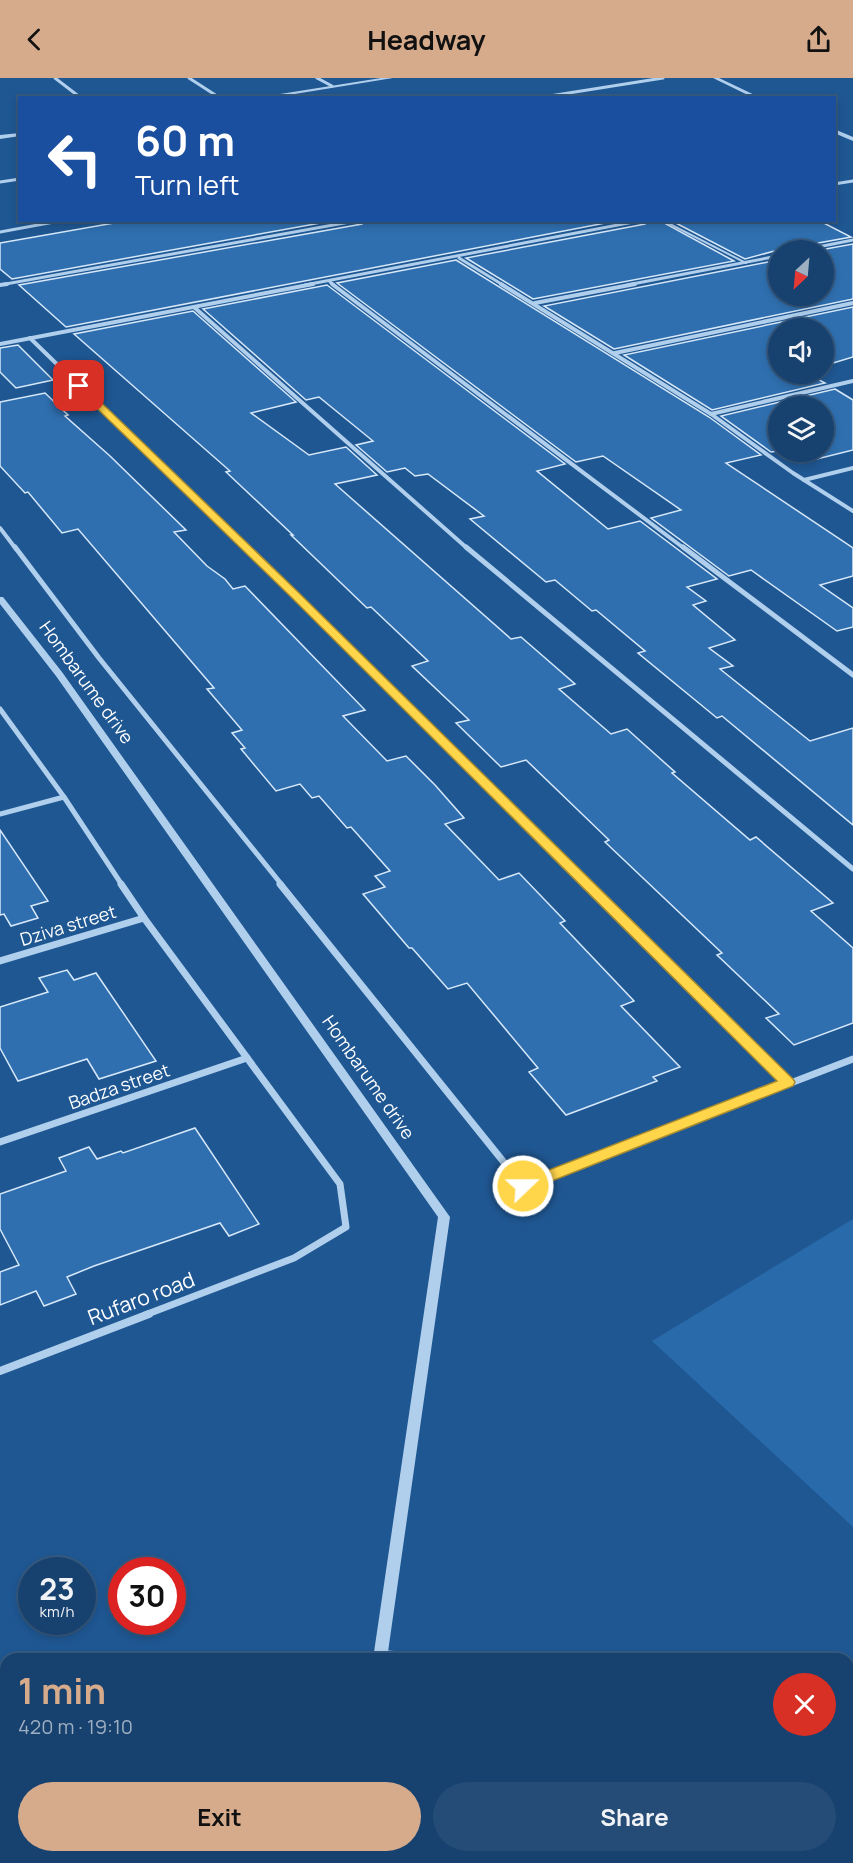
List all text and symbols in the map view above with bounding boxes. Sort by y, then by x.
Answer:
text: Headway [367,21,486,58]
icon: back [18,23,51,56]
icon: share [802,23,835,56]
text: 60 m [135,111,235,169]
icon: left [36,120,114,198]
text: Turn left [135,166,239,203]
north arrow [768,240,834,306]
map controls [768,240,834,462]
button: sound [768,318,834,384]
pin [53,360,104,411]
icon: arrive [62,369,95,402]
button: layers [768,396,834,462]
street label: Hombarume drive [34,616,140,748]
street label: Dziva street [17,899,119,951]
street label: Hombarume drive [317,1010,421,1144]
street label: Badza street [65,1057,173,1115]
position arrow [491,1154,555,1218]
street label: Rufaro road [84,1265,198,1331]
speed limit sign: 30 [108,1557,186,1635]
text: 23 [39,1568,75,1609]
text: km/h [40,1601,74,1622]
text: 1 min [18,1666,106,1715]
button: close [773,1673,836,1736]
text: 420 m · 19:10 [18,1713,133,1740]
button: Exit [18,1782,421,1851]
button: Share [433,1782,836,1851]

